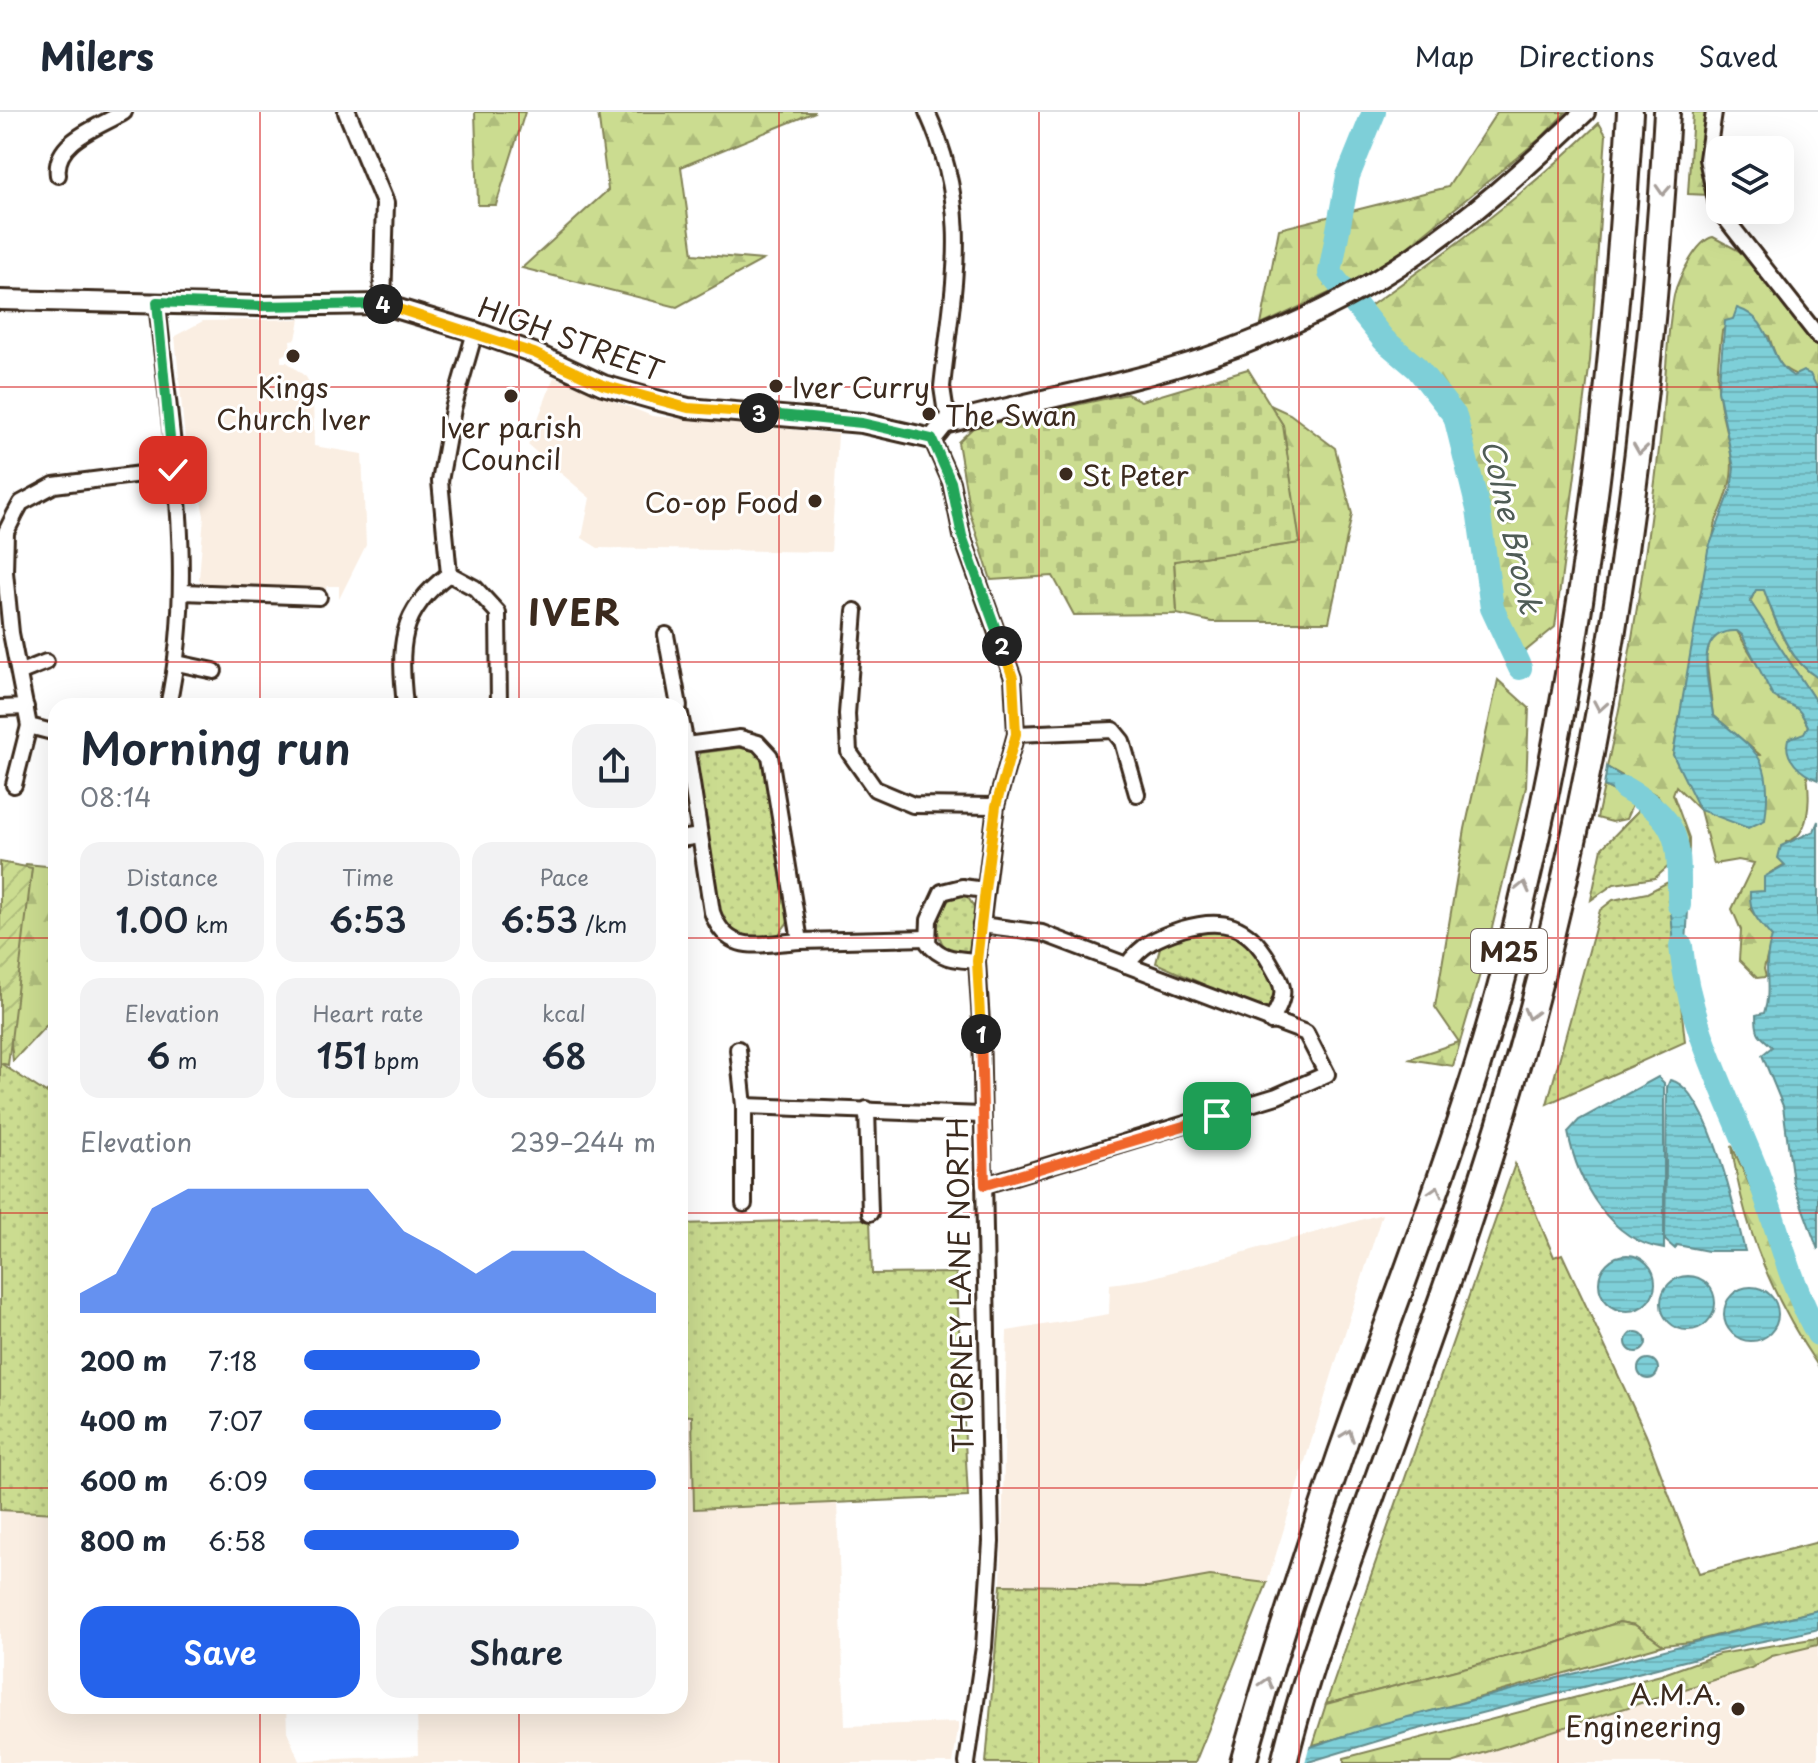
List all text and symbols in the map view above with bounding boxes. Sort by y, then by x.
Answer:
text: Milers [40,27,154,84]
text: Map [1415,34,1474,77]
text: Directions [1518,34,1655,77]
text: Saved [1699,34,1778,77]
map controls [1706,136,1794,224]
button: layers [1706,136,1794,224]
one-way arrow [1654,184,1671,197]
pin: 4 [363,284,403,324]
street label: HIGH STREET [472,285,671,392]
text: 4 [376,287,390,320]
marker: Kings Church Iver [284,347,302,365]
place label: Kings Church Iver [216,365,370,440]
place label: Iver Curry [792,365,930,408]
marker: Iver Curry [767,377,785,395]
marker: Iver parish Council [502,387,520,405]
pin: 3 [739,393,779,433]
place label: The Swan [945,393,1077,436]
text: 3 [752,396,766,429]
place label: Iver parish Council [440,405,582,480]
marker: The Swan [920,405,938,423]
water label: Colne Brook [1471,435,1555,619]
pin [139,436,207,504]
one-way arrow [1632,442,1649,456]
icon: check [151,448,195,492]
place label: St Peter [1082,453,1189,496]
marker: St Peter [1057,465,1075,483]
place label: Co-op Food [645,480,799,523]
marker: Co-op Food [806,492,824,510]
district label: IVER [528,584,622,638]
pin: 2 [982,626,1022,666]
text: 2 [994,629,1010,662]
one-way arrow [1593,699,1610,713]
text: Morning run [80,714,351,780]
button: share [572,724,656,808]
text: 08:14 [80,777,152,816]
text: Distance [126,860,218,893]
text: Time [342,860,394,893]
text: Pace [539,860,589,893]
one-way arrow [1514,881,1531,895]
text: 1.00 [115,893,188,945]
text: 6:53 [329,893,407,945]
text: 6:53 [501,893,578,945]
text: km [188,907,229,940]
text: /km [578,907,627,940]
road number: M25 [1471,929,1547,973]
text: Elevation [125,996,219,1029]
text: Heart rate [312,996,424,1029]
text: kcal [542,996,586,1029]
one-way arrow [1522,1006,1539,1020]
pin: 1 [961,1014,1001,1054]
text: 1 [976,1017,986,1050]
text: 6 [146,1029,170,1081]
text: 151 [316,1029,367,1081]
text: 68 [541,1029,587,1081]
text: m [170,1043,198,1076]
text: bpm [367,1043,420,1076]
pin [1183,1082,1251,1150]
icon: arrive [1195,1094,1239,1138]
street label: THORNEY LANE NORTH [935,1117,983,1453]
text: Elevation [80,1122,192,1161]
text: 239–244 m [510,1122,656,1161]
one-way arrow [1427,1185,1443,1198]
text: 200 m [80,1341,167,1380]
text: 7:18 [208,1341,258,1380]
text: 400 m [80,1401,168,1440]
text: 7:07 [208,1401,263,1440]
one-way arrow [1338,1429,1355,1443]
text: 600 m [80,1461,168,1500]
text: 6:09 [208,1461,268,1500]
text: 800 m [80,1521,167,1560]
text: 6:58 [208,1521,267,1560]
button: Save [80,1606,360,1698]
button: Share [376,1606,656,1698]
place label: A.M.A. Engineering [1565,1672,1722,1747]
one-way arrow [1258,1676,1274,1690]
marker: A.M.A. Engineering [1729,1700,1747,1718]

